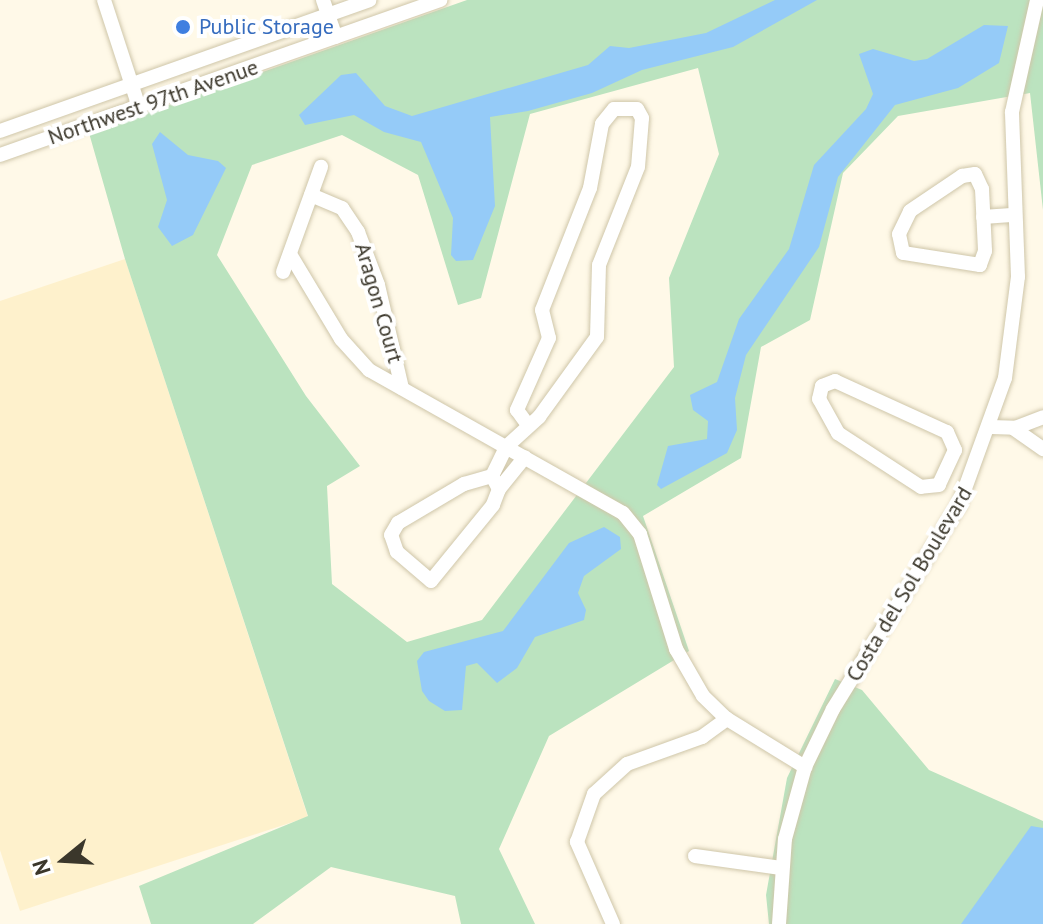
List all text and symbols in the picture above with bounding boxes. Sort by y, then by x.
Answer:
place label: Public Storage [199,14,334,40]
marker: Public Storage [174,18,192,36]
street label: Northwest 97th Avenue [44,53,262,151]
street label: Aragon Court [349,240,409,366]
street label: Costa del Sol Boulevard [840,482,978,686]
north arrow [24,820,104,900]
text: N [26,856,57,879]

